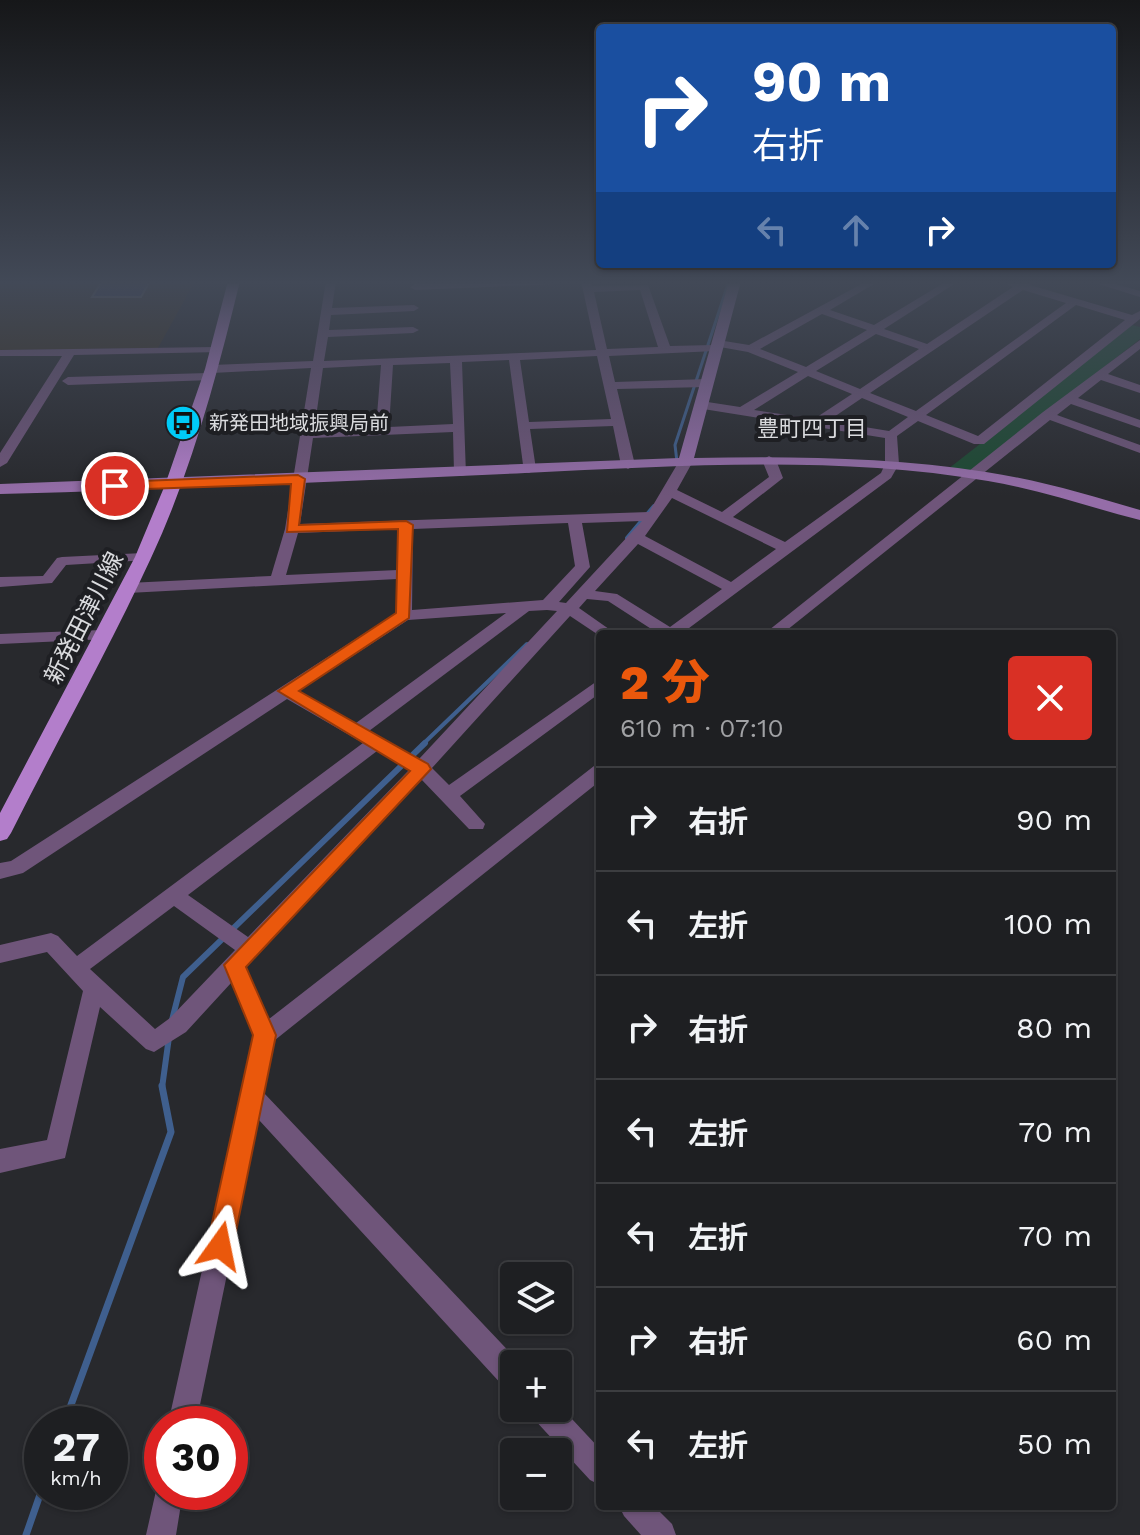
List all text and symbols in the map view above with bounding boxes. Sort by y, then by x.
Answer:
text: 90 m [752,49,891,115]
icon: right [620,56,724,160]
text: 右折 [752,125,824,167]
icon: left [750,208,794,252]
icon: ahead [834,208,878,252]
icon: right [918,208,962,252]
bus stop icon: 新発田地域振興局前 [164,404,202,442]
place label: 新発田地域振興局前 [209,411,389,435]
district label: 豊町四丁目 [757,416,867,441]
pin [81,452,149,520]
icon: arrive [93,464,137,508]
street label: 新発田津川線 [39,547,129,689]
text: 2 分 [620,654,710,711]
button: close [1008,656,1092,740]
text: 610 m · 07:10 [620,713,784,743]
icon: right [620,797,664,841]
text: 90 m [1016,802,1092,837]
text: 右折 [688,804,748,839]
icon: left [620,901,664,945]
text: 100 m [1004,906,1092,941]
text: 左折 [688,908,748,943]
icon: right [620,1005,664,1049]
text: 80 m [1016,1010,1092,1045]
text: 右折 [688,1012,748,1047]
icon: left [620,1109,664,1153]
text: 70 m [1018,1114,1092,1149]
text: 左折 [688,1116,748,1151]
position arrow [178,1204,262,1288]
icon: left [620,1213,664,1257]
text: 70 m [1018,1218,1092,1253]
text: 左折 [688,1220,748,1255]
map controls [500,1262,572,1510]
button: layers [500,1262,572,1334]
icon: right [620,1317,664,1361]
text: 60 m [1016,1322,1092,1357]
text: 右折 [688,1324,748,1359]
button: + [500,1350,572,1422]
speed limit sign: 30 [144,1406,248,1510]
icon: left [620,1421,664,1465]
text: 27 [52,1424,100,1471]
text: 50 m [1017,1426,1092,1461]
text: 左折 [688,1428,748,1463]
button: − [500,1438,572,1510]
text: km/h [50,1466,102,1490]

